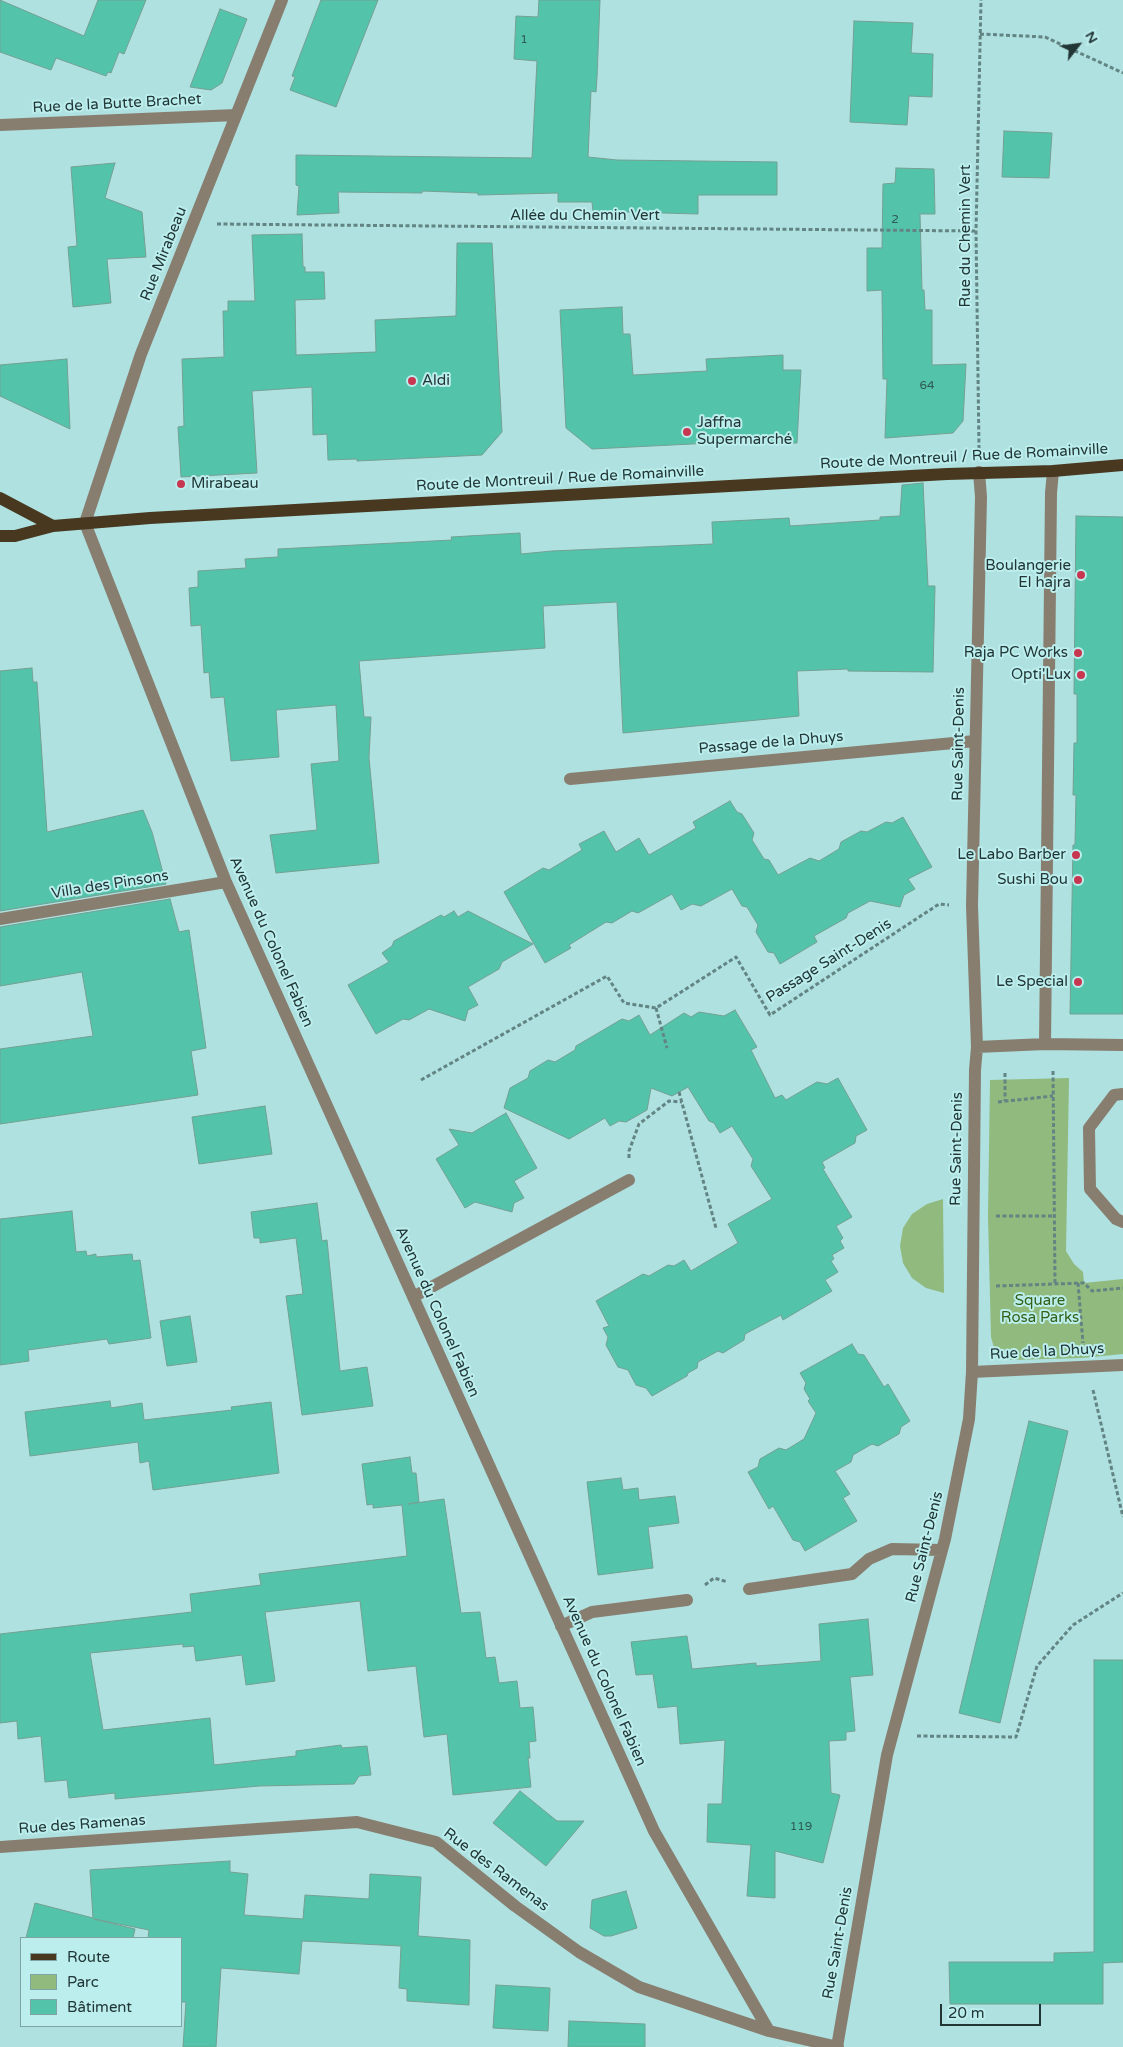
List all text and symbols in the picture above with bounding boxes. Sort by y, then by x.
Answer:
north arrow [1053,20,1103,70]
text: N [1081,28,1102,46]
house number: 1 [520,33,528,47]
street label: Rue de la Butte Brachet [32,91,202,117]
street label: Rue du Chemin Vert [957,165,975,307]
street label: Rue Mirabeau [137,204,191,304]
street label: Allée du Chemin Vert [510,207,660,225]
house number: 2 [891,213,899,227]
place label: Aldi [422,372,450,390]
marker: Aldi [406,375,418,387]
house number: 64 [919,379,935,393]
place label: Jaffna Supermarché [697,414,792,449]
marker: Jaffna Supermarché [681,426,693,438]
street label: Route de Montreuil / Rue de Romainville [820,440,1108,474]
street label: Route de Montreuil / Rue de Romainville [416,462,704,496]
place label: Mirabeau [191,475,259,493]
marker: Mirabeau [175,478,187,490]
place label: Boulangerie El hajra [985,557,1071,592]
marker: Boulangerie El hajra [1075,569,1087,581]
place label: Raja PC Works [964,644,1068,662]
marker: Raja PC Works [1072,647,1084,659]
place label: Opti'Lux [1011,666,1071,684]
marker: Opti'Lux [1075,669,1087,681]
street label: Rue Saint-Denis [949,687,969,801]
street label: Passage de la Dhuys [698,728,844,758]
place label: Le Labo Barber [957,846,1066,864]
marker: Le Labo Barber [1070,849,1082,861]
street label: Avenue du Colonel Fabien [225,854,317,1030]
street label: Villa des Pinsons [50,867,170,903]
place label: Sushi Bou [997,871,1068,889]
marker: Sushi Bou [1072,874,1084,886]
street label: Passage Saint-Denis [763,915,895,1007]
place label: Le Special [996,973,1068,991]
marker: Le Special [1072,976,1084,988]
street label: Rue Saint-Denis [947,1092,967,1206]
street label: Avenue du Colonel Fabien [391,1224,483,1400]
park label: Square Rosa Parks [1001,1292,1079,1327]
street label: Rue de la Dhuys [989,1340,1105,1364]
street label: Rue Saint-Denis [902,1490,948,1604]
street label: Avenue du Colonel Fabien [558,1593,650,1769]
street label: Rue des Ramenas [18,1812,146,1838]
house number: 119 [790,1820,812,1834]
street label: Rue des Ramenas [440,1824,552,1916]
street label: Rue Saint-Denis [819,1885,857,2001]
legend [20,1937,182,2027]
text: Route [67,1948,110,1966]
text: Parc [67,1973,99,1991]
scale bar [943,1994,1044,2026]
text: Bâtiment [67,1998,132,2016]
text: 20 m [948,2004,985,2022]

